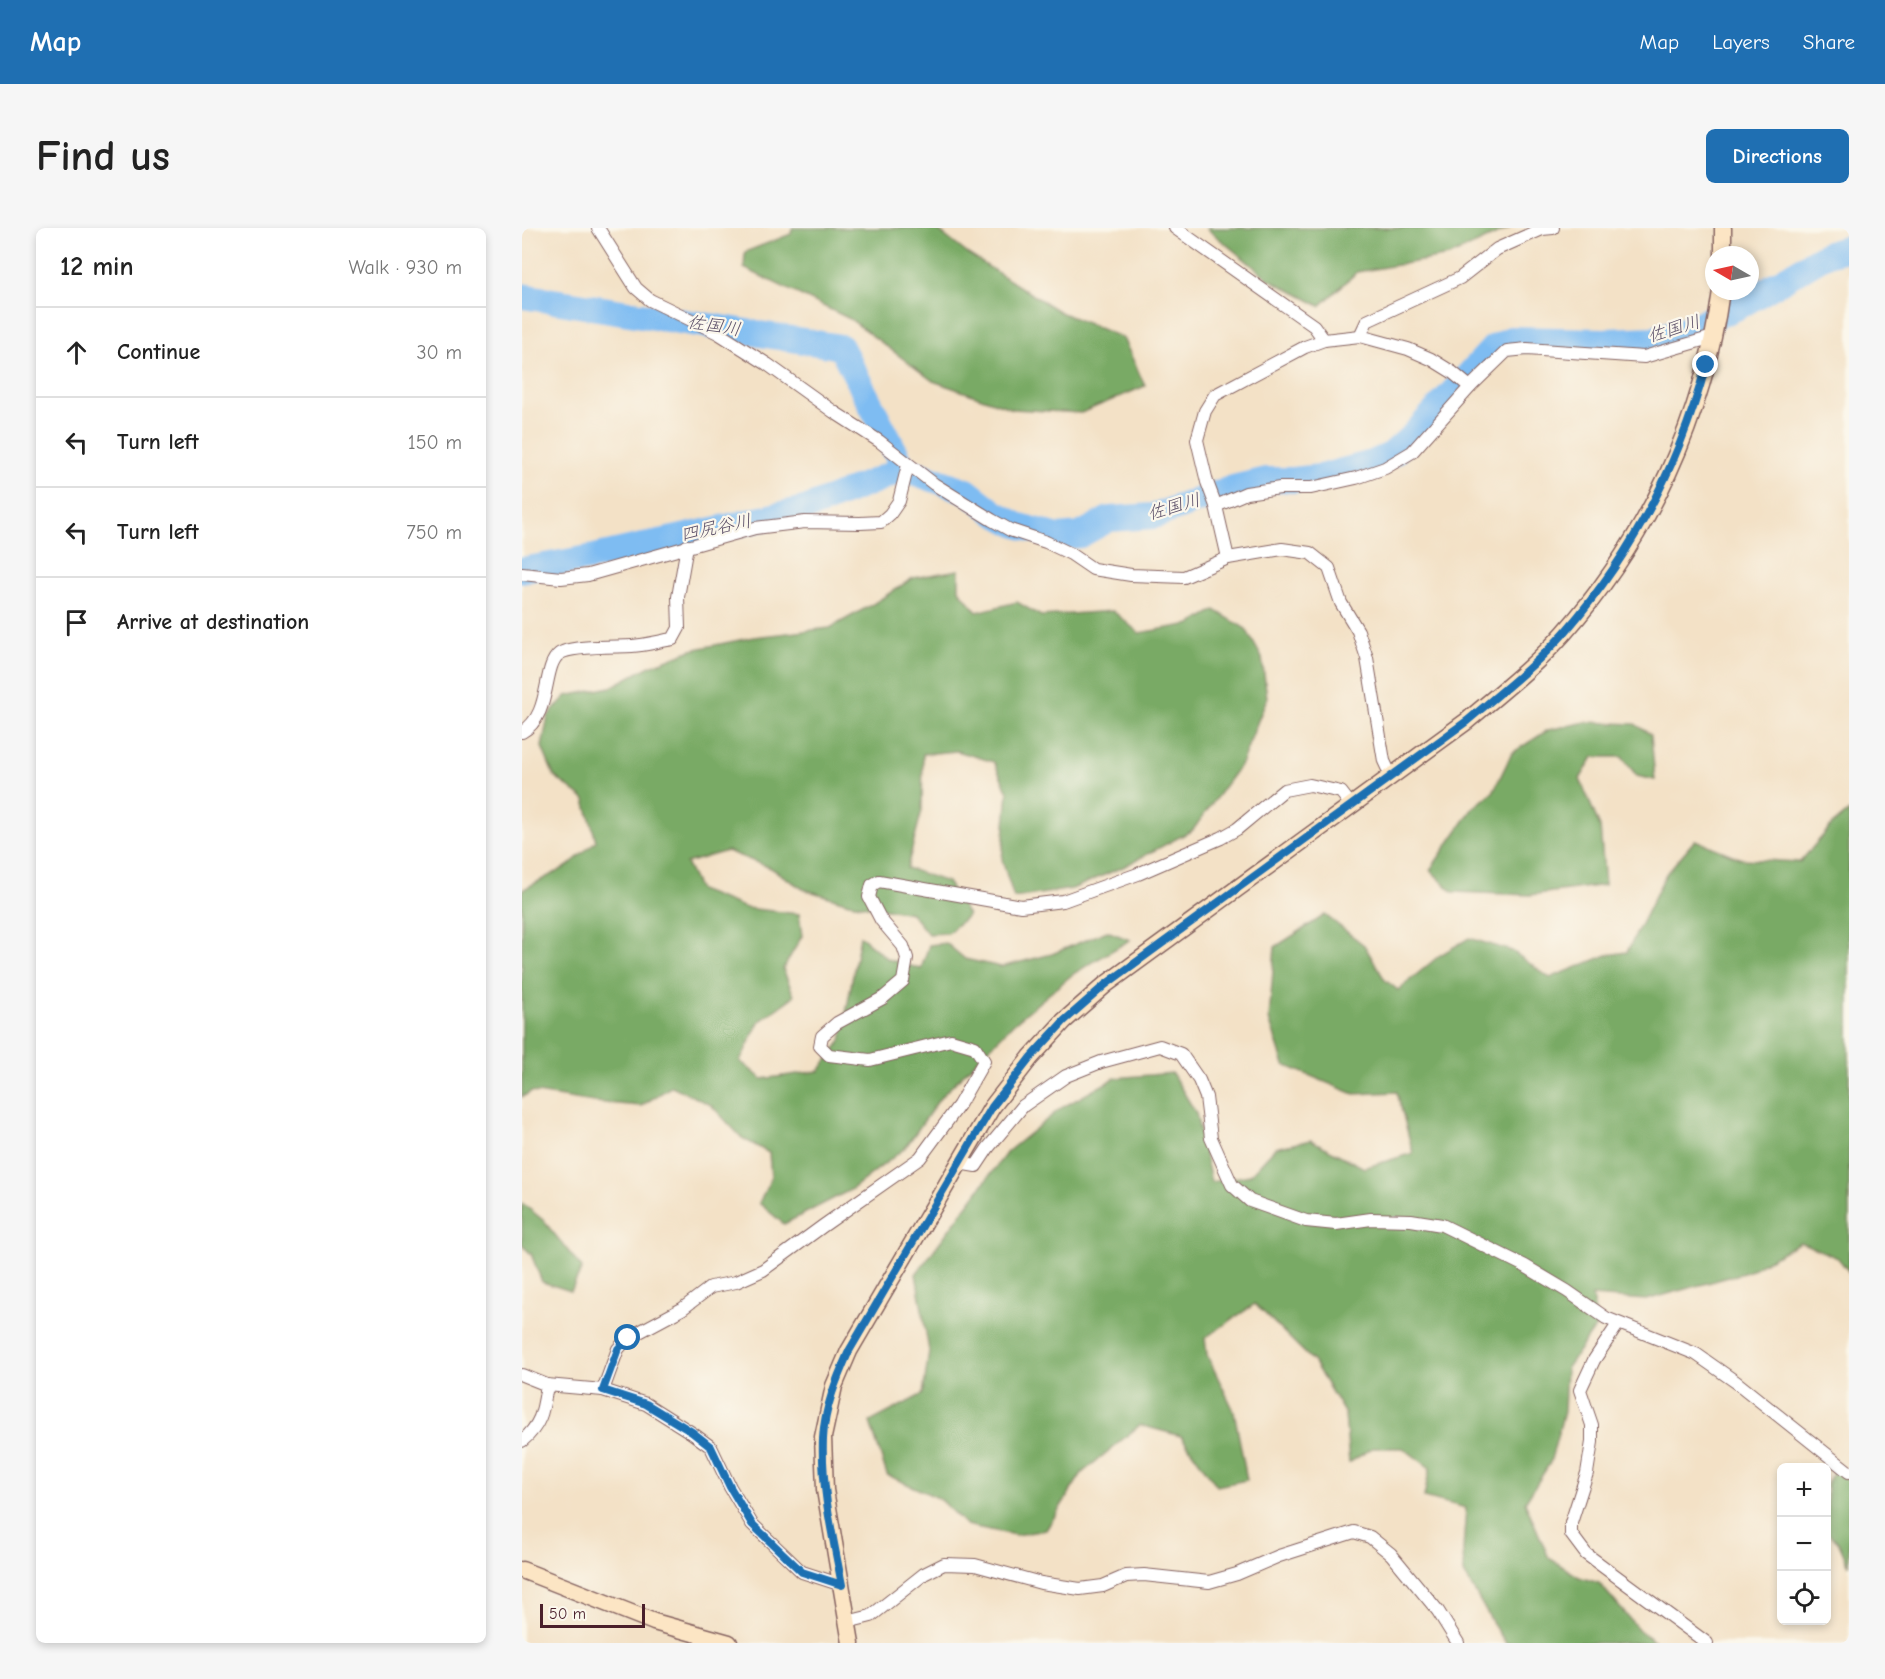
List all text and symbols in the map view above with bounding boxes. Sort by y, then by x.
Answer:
text: Map [30,26,81,58]
text: Map [1640,30,1679,54]
text: Layers [1712,30,1770,54]
text: Share [1803,30,1855,54]
button: Directions [1706,129,1849,183]
text: Find us [36,132,170,181]
north arrow [1705,246,1759,300]
text: 12 min [60,252,134,282]
text: Walk · 930 m [349,256,462,279]
water label: 佐国川 [686,311,742,341]
water label: 佐国川 [1645,311,1703,347]
icon: ahead [60,336,93,369]
text: Continue [117,339,200,365]
text: 30 m [416,341,462,364]
route end [1692,351,1718,377]
icon: left [60,426,93,459]
text: Turn left [117,429,199,455]
text: 150 m [408,431,462,454]
water label: 佐国川 [1145,489,1203,525]
water label: 四尻谷川 [679,510,753,546]
icon: left [60,516,93,549]
text: Turn left [117,519,199,545]
text: 750 m [406,521,462,544]
icon: arrive [60,606,93,639]
text: Arrive at destination [117,609,309,635]
route start [614,1324,640,1350]
map controls [1777,1463,1831,1625]
button: + [1777,1463,1831,1517]
button: − [1777,1517,1831,1571]
button: locate [1777,1571,1831,1625]
scale bar [540,1601,645,1628]
text: 50 m [549,1605,586,1623]

